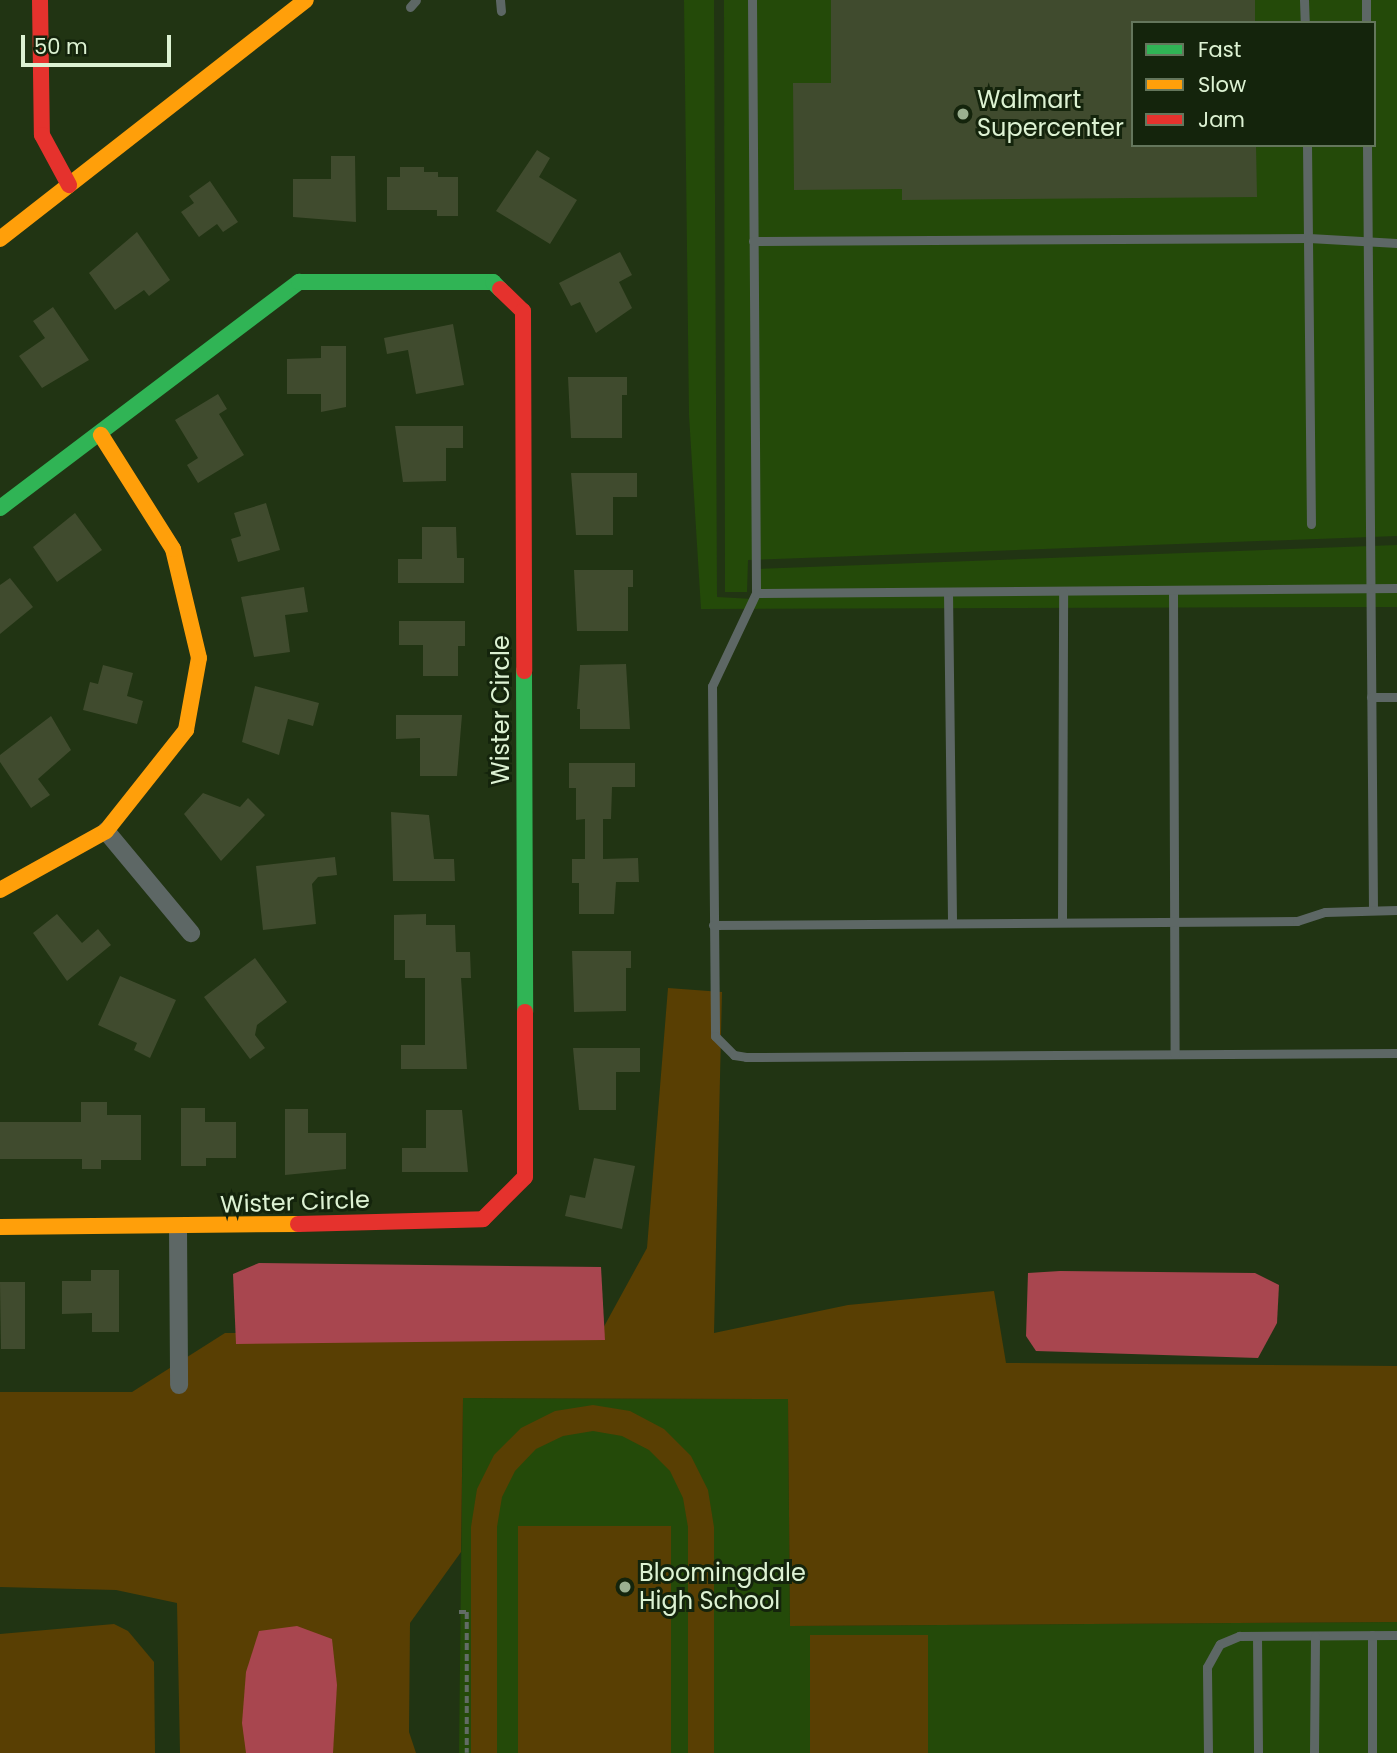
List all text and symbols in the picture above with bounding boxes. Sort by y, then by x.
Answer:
scale bar [24,21,175,65]
legend [1131,21,1376,147]
text: 50 m [34,32,88,61]
text: Fast [1198,35,1241,64]
text: Slow [1198,70,1246,99]
place label: Walmart Supercenter [977,86,1124,142]
text: Jam [1198,105,1245,134]
marker: Walmart Supercenter [955,106,971,122]
street label: Wister Circle [487,635,515,785]
street label: Wister Circle [220,1185,370,1219]
place label: Bloomingdale High School [639,1559,806,1615]
marker: Bloomingdale High School [617,1579,633,1595]

